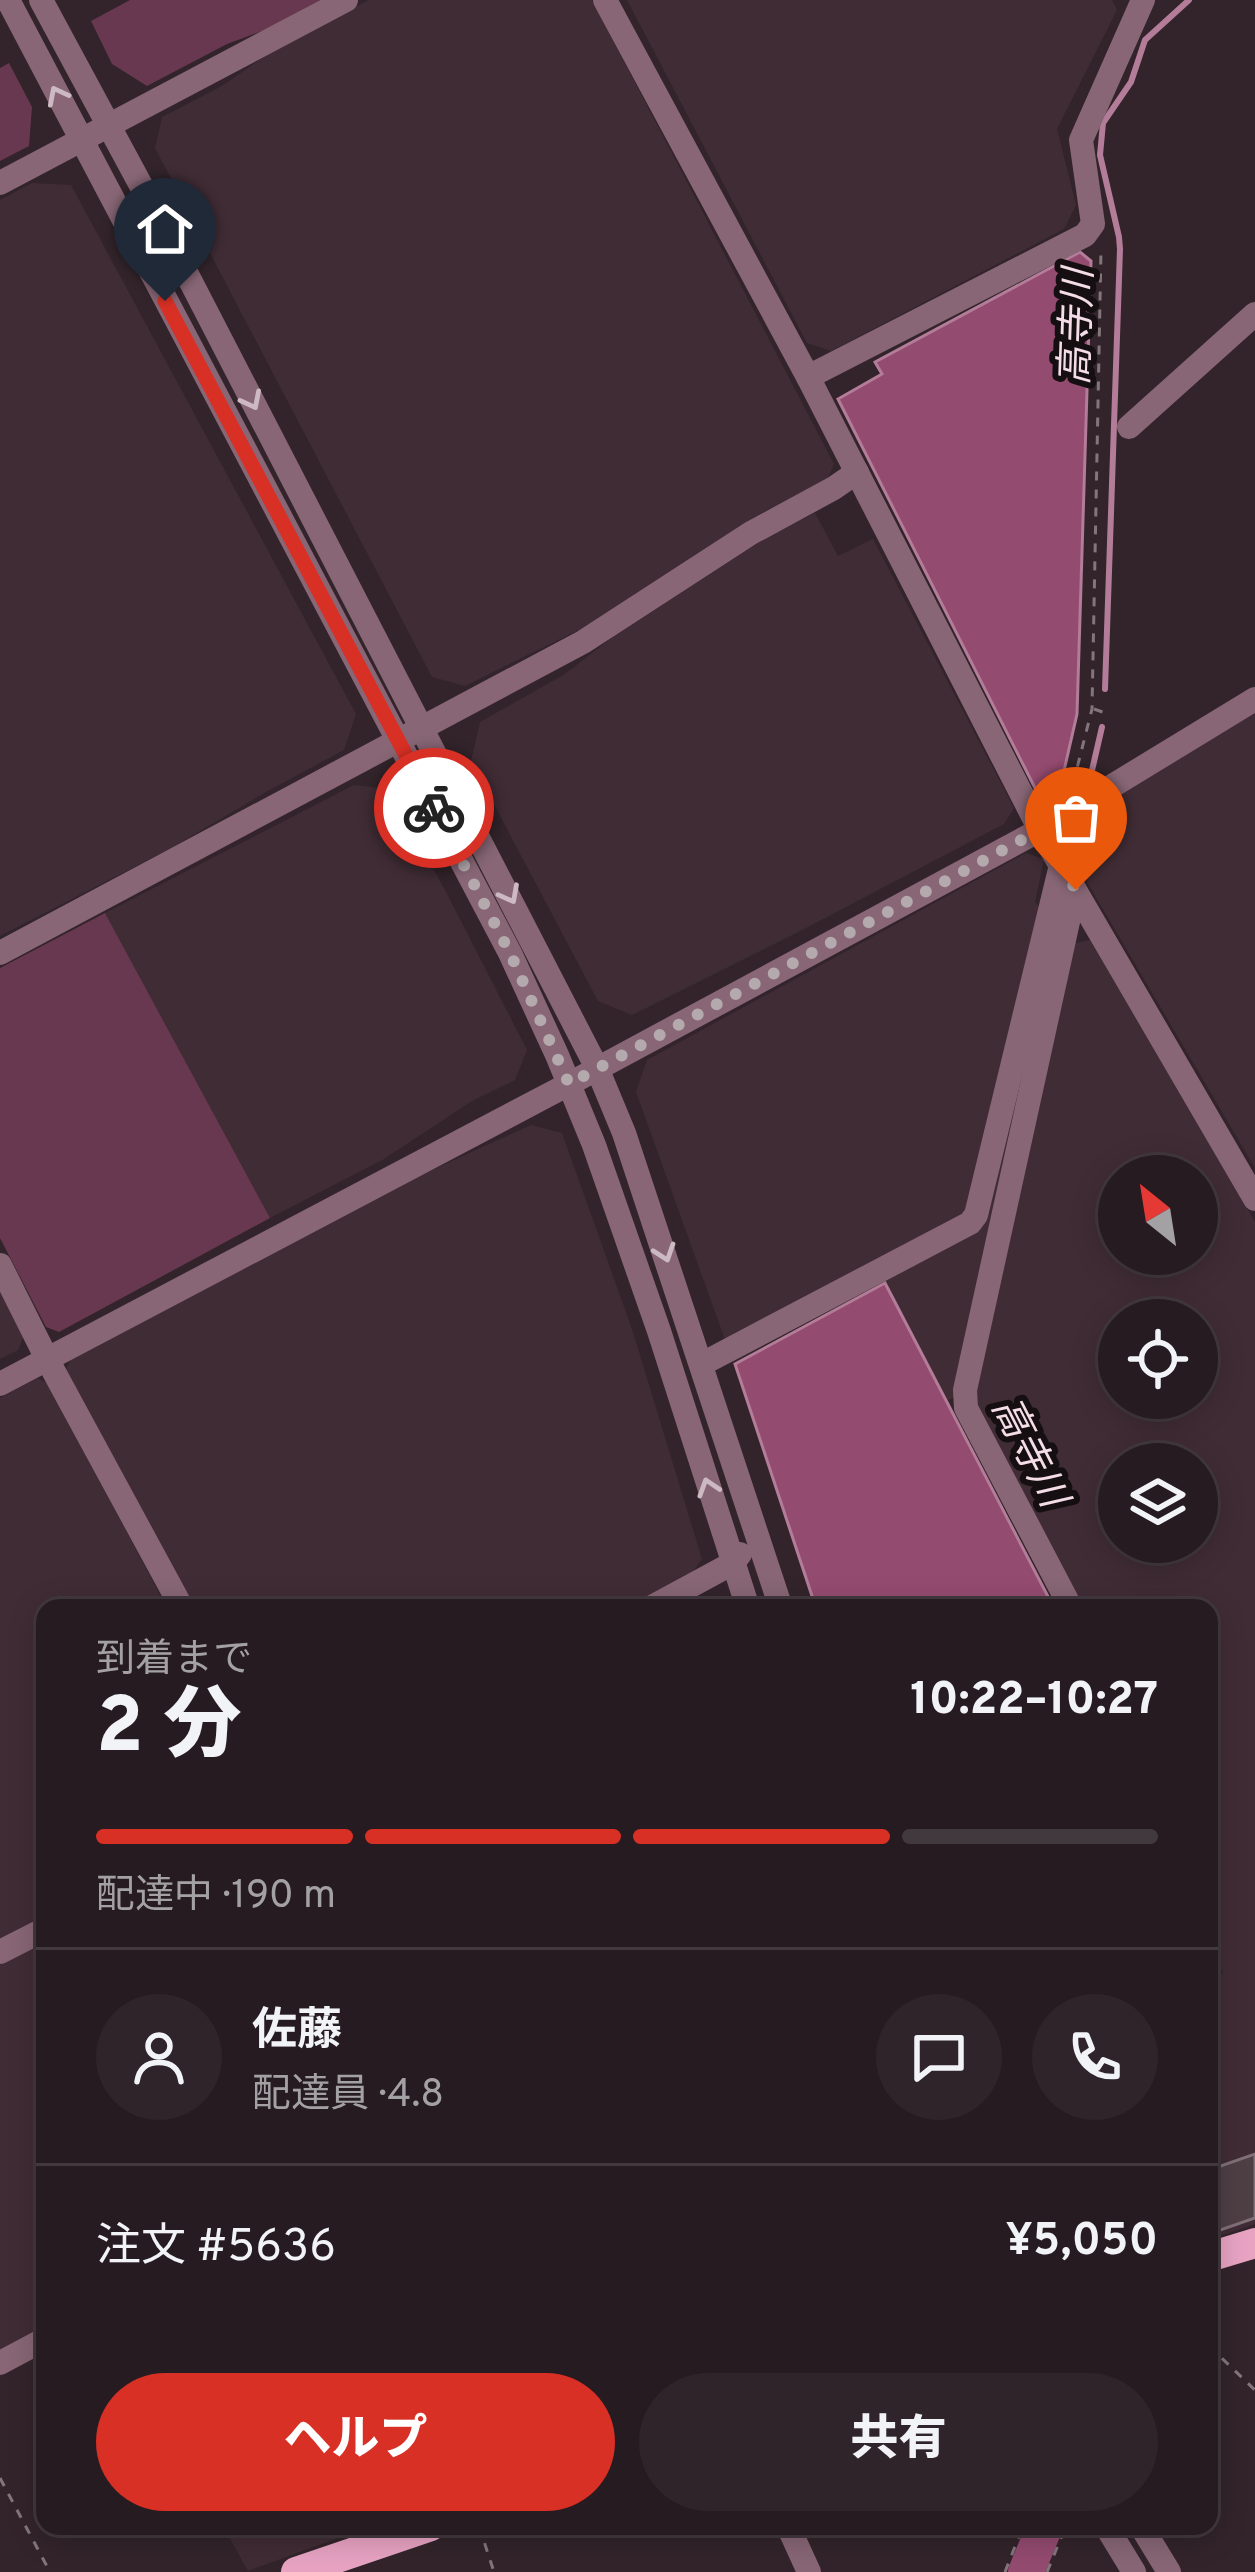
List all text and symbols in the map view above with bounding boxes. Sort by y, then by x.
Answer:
one-way arrow [48,86,72,107]
pin [114,178,216,301]
icon: home [132,196,198,262]
water label: 高寺川 [1053,264,1106,386]
one-way arrow [238,388,261,410]
courier [374,748,494,868]
pin [1025,767,1127,890]
icon: bike [401,775,467,841]
icon: bag [1043,785,1109,851]
one-way arrow [496,883,519,904]
north arrow [1098,1155,1218,1275]
map controls [1098,1155,1218,1563]
one-way arrow [650,1242,675,1263]
button: locate [1098,1299,1218,1419]
water label: 高寺川 [979,1390,1077,1520]
button: layers [1098,1443,1218,1563]
one-way arrow [698,1478,722,1499]
text: 到着まで [96,1637,252,1686]
text: 10:22–10:27 [910,1673,1158,1730]
text: 2 分 [96,1681,242,1780]
text: 配達中 · 190 m [96,1873,336,1922]
button: person [96,1994,222,2120]
button: chat [876,1994,1002,2120]
button: phone [1032,1994,1158,2120]
text: 佐藤 [252,2004,342,2061]
text: 配達員 · 4.8 [252,2072,444,2121]
text: ¥5,050 [1005,2214,1158,2271]
text: 注文 #5636 [96,2220,336,2277]
button: ヘルプ [96,2373,615,2511]
button: 共有 [639,2373,1158,2511]

